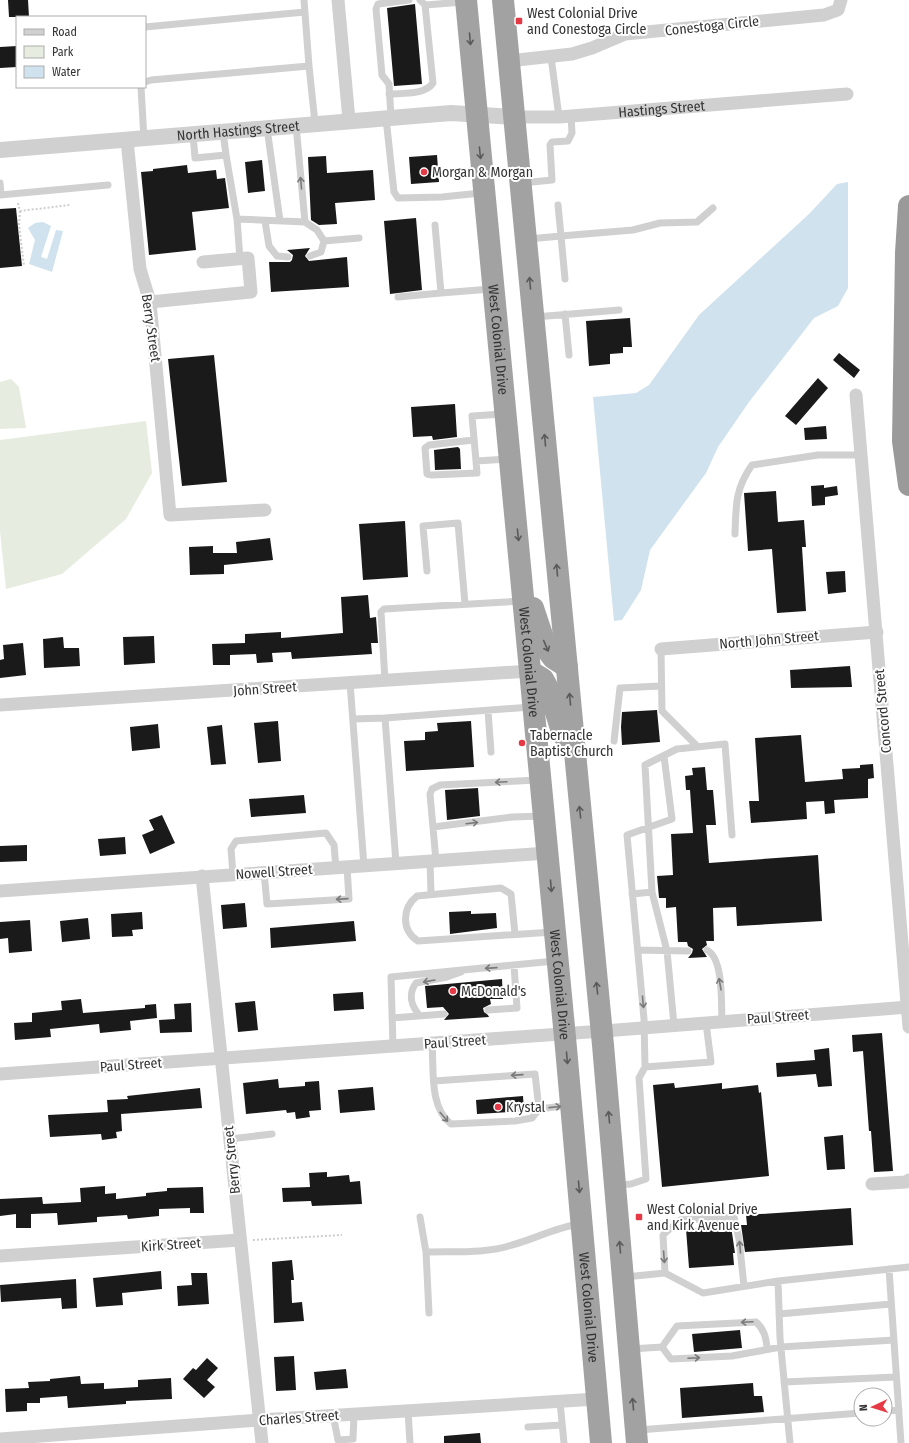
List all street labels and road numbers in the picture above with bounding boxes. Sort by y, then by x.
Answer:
street label: Conestoga Circle [664,13,760,39]
street label: Hastings Street [618,97,706,121]
street label: North Hastings Street [176,117,301,144]
street label: West Colonial Drive [485,284,512,395]
street label: Berry Street [138,293,164,363]
street label: West Colonial Drive [515,606,543,718]
street label: North John Street [719,627,820,653]
street label: Concord Street [871,668,895,754]
street label: John Street [233,678,298,700]
street label: Nowell Street [235,861,313,883]
street label: West Colonial Drive [546,929,574,1041]
street label: Paul Street [746,1006,810,1028]
street label: Paul Street [423,1031,487,1053]
street label: Paul Street [99,1054,163,1076]
street label: Berry Street [220,1125,244,1195]
street label: Kirk Street [140,1234,202,1256]
street label: West Colonial Drive [576,1251,602,1363]
street label: Charles Street [258,1407,340,1429]

